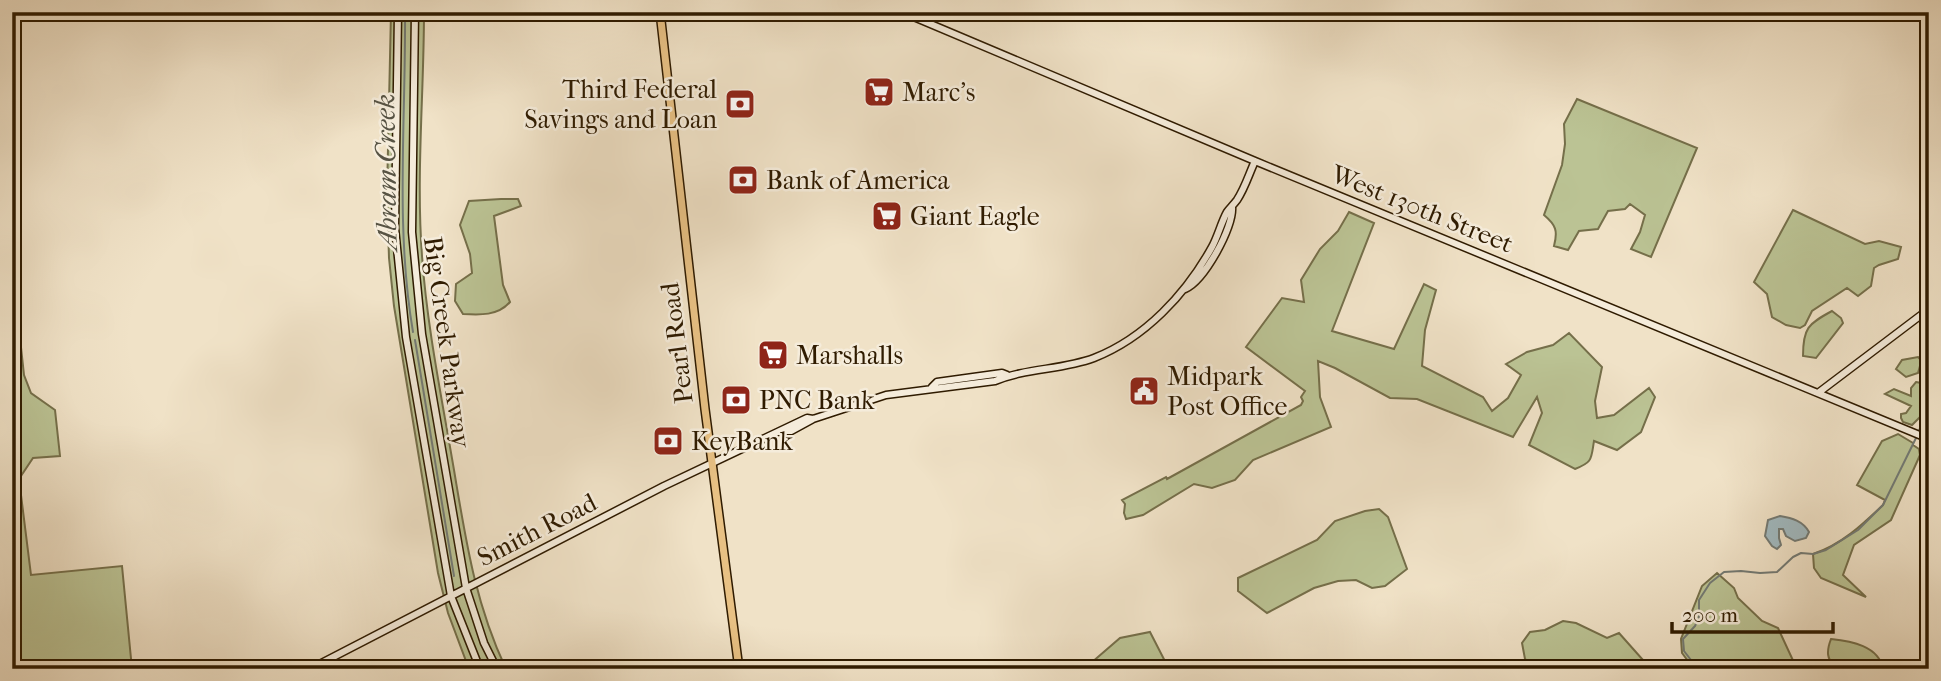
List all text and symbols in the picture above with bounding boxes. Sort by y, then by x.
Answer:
place label: Third Federal Savings and Loan [524,74,717,135]
supermarket icon: Marc's [862,75,896,109]
place label: Marc's [902,77,975,108]
bank icon: Third Federal Savings and Loan [723,87,757,121]
water label: Abram Creek [368,94,404,253]
street label: West 130th Street [1326,158,1518,260]
bank icon: Bank of America [726,163,760,197]
place label: Bank of America [766,165,950,196]
supermarket icon: Giant Eagle [870,199,904,233]
place label: Giant Eagle [910,201,1040,232]
street label: Big Creek Parkway [417,234,477,451]
street label: Pearl Road [654,280,700,405]
supermarket icon: Marshalls [756,338,790,372]
place label: Marshalls [796,340,903,371]
place label: Midpark Post Office [1167,361,1288,422]
public building icon: Midpark Post Office [1127,374,1161,408]
bank icon: PNC Bank [719,383,753,417]
place label: PNC Bank [759,385,875,416]
bank icon: KeyBank [651,424,685,458]
place label: KeyBank [691,426,794,457]
street label: Smith Road [472,486,603,573]
scale bar [1672,590,1832,634]
text: 200 m [1682,603,1738,627]

